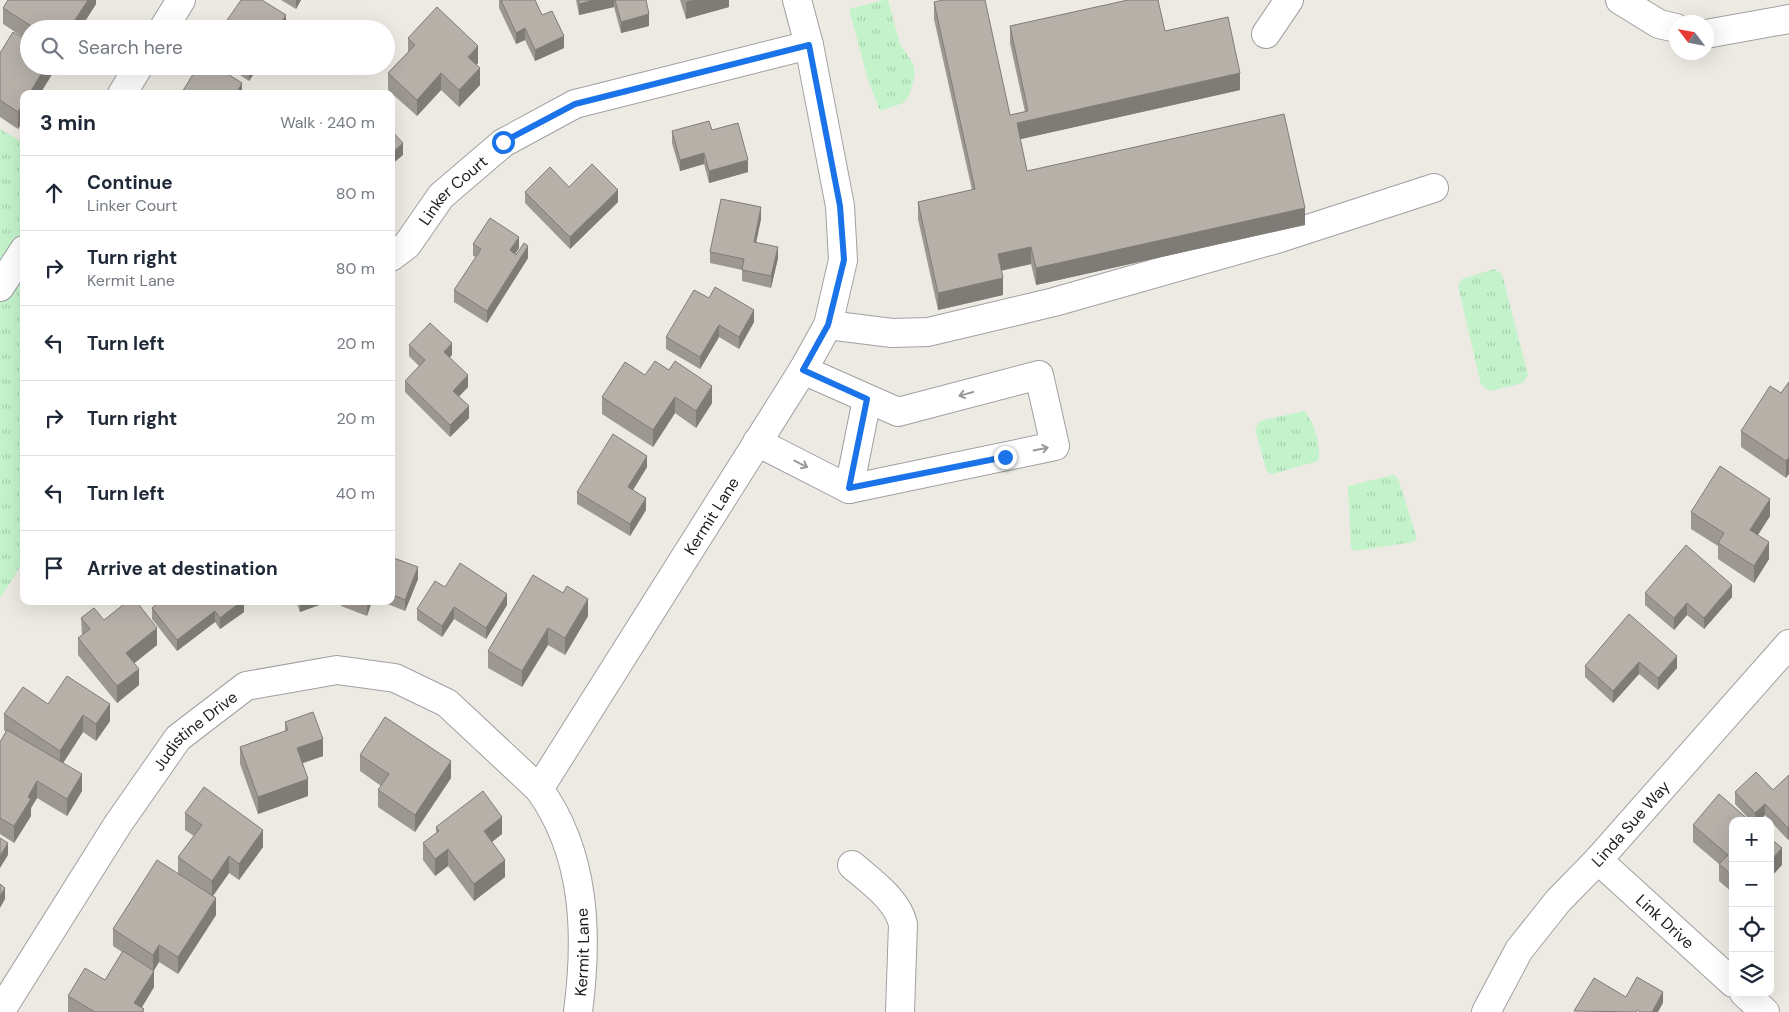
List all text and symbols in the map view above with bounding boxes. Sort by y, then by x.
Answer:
north arrow [1669,15,1714,60]
search box [20,20,395,75]
icon: search [38,34,66,62]
text: Search here [78,35,183,60]
text: 3 min [40,109,96,137]
text: Walk · 240 m [280,112,375,133]
route start [492,131,515,154]
street label: Linker Court [414,151,492,229]
text: Continue [87,170,173,195]
icon: ahead [40,179,68,207]
text: 80 m [336,183,375,204]
text: Linker Court [87,195,178,216]
text: Turn right [87,245,177,270]
icon: right [40,254,68,282]
text: 80 m [336,258,375,279]
text: Kermit Lane [87,270,175,291]
icon: left [40,329,68,357]
text: Turn left [87,331,165,356]
text: 20 m [336,333,375,354]
one-way arrow [958,390,974,400]
icon: right [40,404,68,432]
text: Turn right [87,406,177,431]
text: 20 m [336,408,375,429]
one-way arrow [1032,444,1048,453]
route end [994,446,1017,469]
one-way arrow [793,459,808,469]
street label: Kermit Lane [679,473,743,559]
icon: left [40,479,68,507]
text: Turn left [87,481,165,506]
text: 40 m [336,483,375,504]
icon: arrive [40,554,68,582]
text: Arrive at destination [87,556,278,581]
street label: Judistine Drive [148,686,241,775]
street label: Linda Sue Way [1587,776,1674,871]
map controls [1729,817,1774,997]
button: + [1729,817,1774,862]
button: − [1729,862,1774,907]
street label: Link Drive [1632,889,1699,953]
street label: Kermit Lane [569,907,593,997]
button: locate [1729,907,1774,952]
button: layers [1729,952,1774,997]

